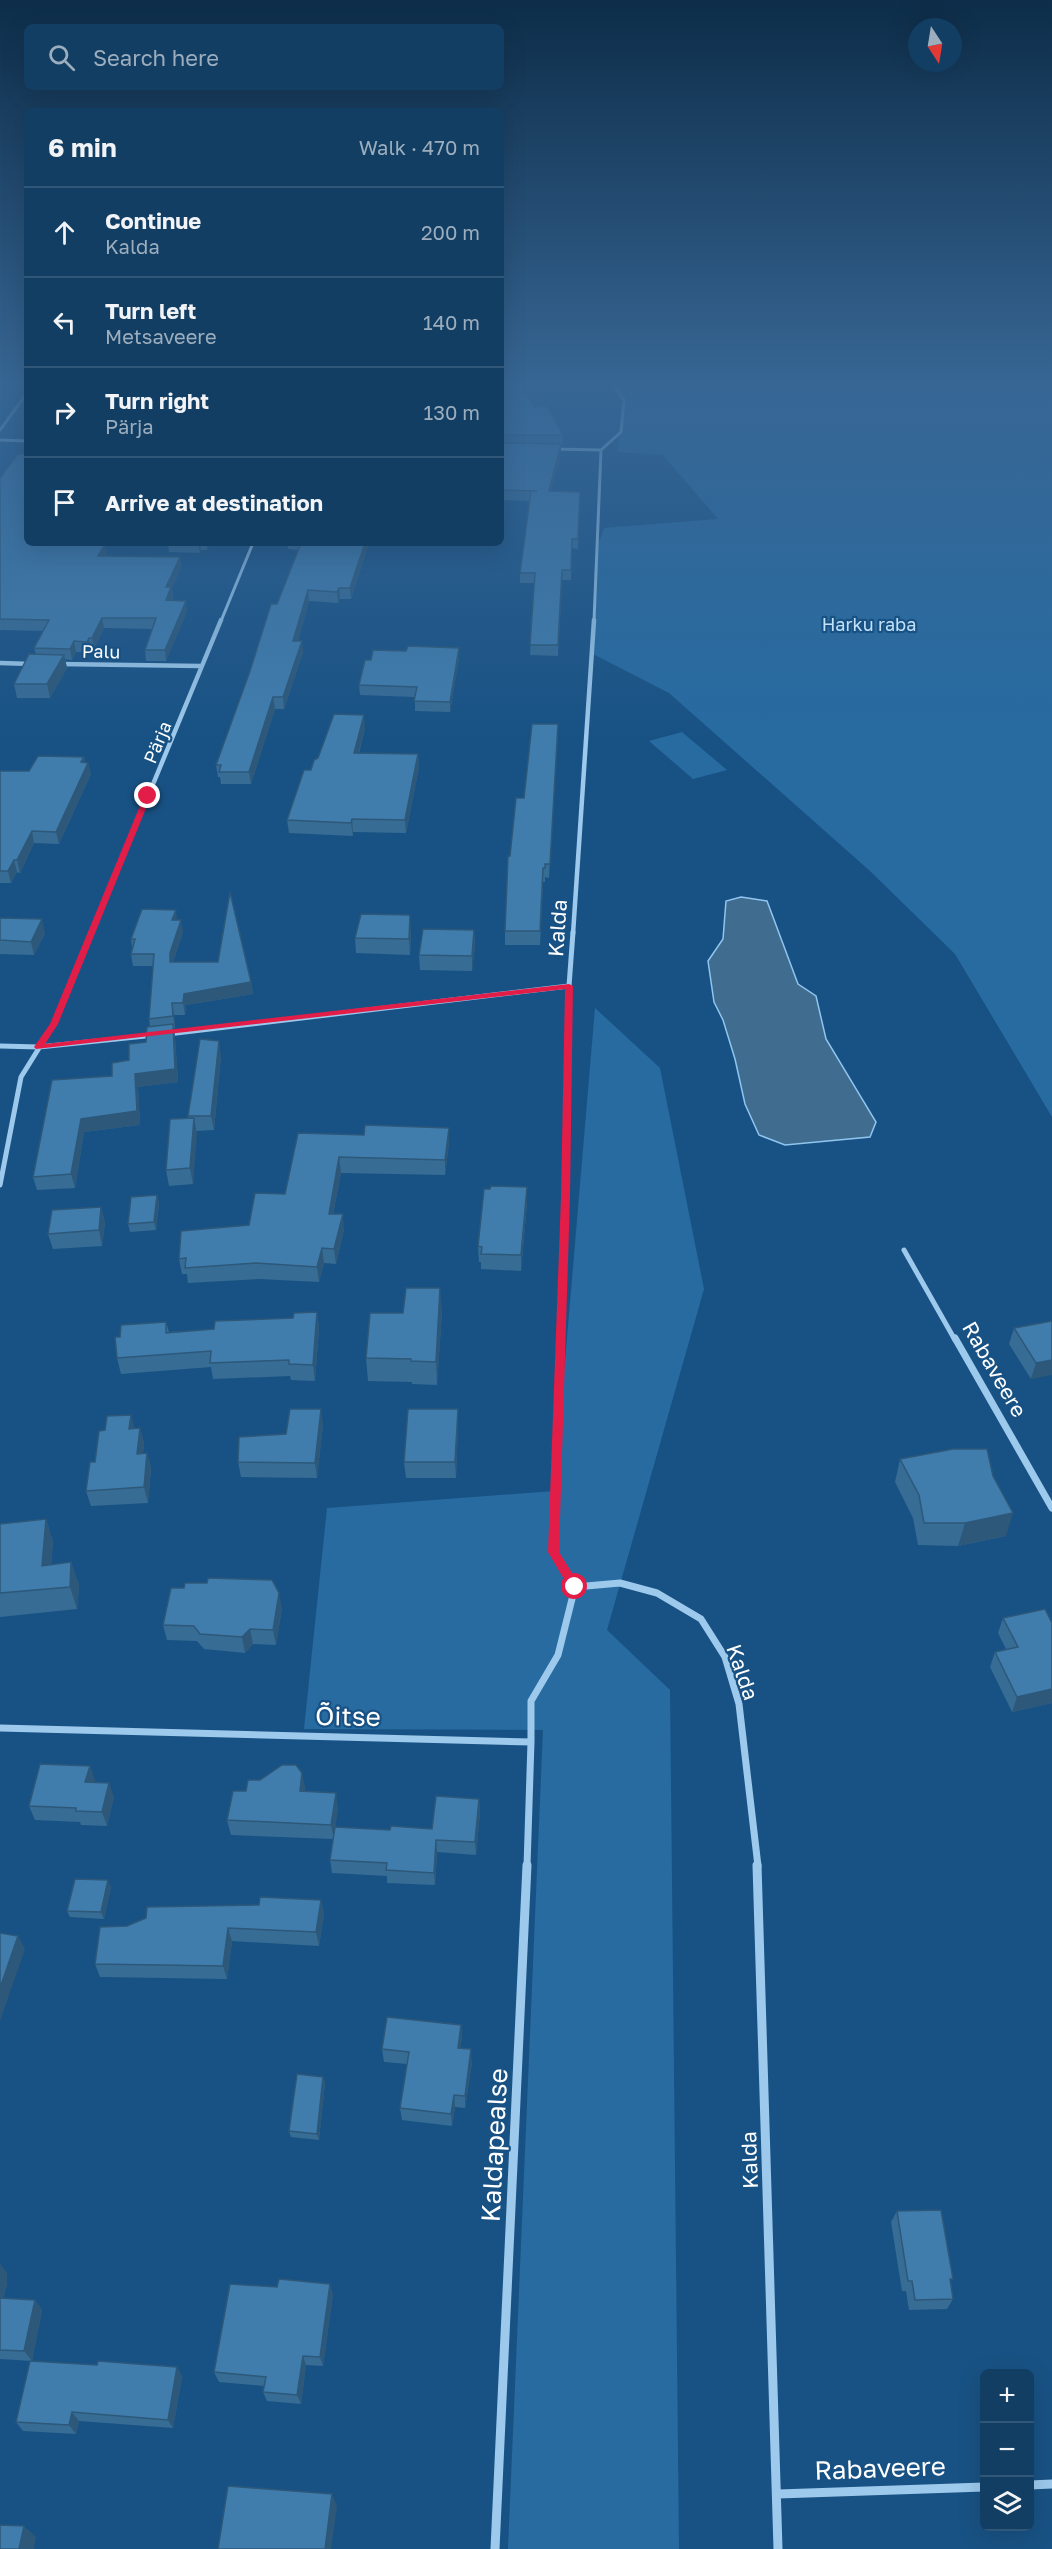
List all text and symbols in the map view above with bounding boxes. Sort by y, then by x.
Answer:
north arrow [908,18,962,72]
search box [24,24,504,90]
icon: search [45,41,78,74]
text: Search here [93,44,219,71]
text: 6 min [48,132,117,163]
text: Walk · 470 m [359,135,480,159]
text: Continue [105,207,201,234]
icon: ahead [48,216,81,249]
text: 200 m [421,220,480,244]
text: Kalda [105,234,160,258]
text: Turn left [105,297,196,324]
icon: left [48,306,81,339]
text: 140 m [423,310,480,334]
text: Metsaveere [105,324,217,348]
text: Turn right [105,387,209,414]
icon: right [48,396,81,429]
text: 130 m [424,400,480,424]
text: Pärja [105,414,154,438]
icon: arrive [48,486,81,519]
text: Arrive at destination [105,489,323,516]
park label: Harku raba [822,613,916,635]
street label: Palu [82,640,120,662]
street label: Pärja [138,718,176,766]
route end [134,782,160,808]
street label: Kalda [542,898,572,958]
street label: Rabaveere [957,1317,1033,1421]
route start [561,1573,587,1599]
street label: Kalda [721,1641,765,1703]
street label: Õitse [315,1700,381,1732]
street label: Kaldapealse [474,2067,514,2223]
street label: Kalda [735,2131,763,2189]
map controls [980,2369,1034,2531]
button: + [980,2369,1034,2423]
button: − [980,2423,1034,2477]
street label: Rabaveere [814,2450,946,2486]
button: layers [980,2477,1034,2531]

